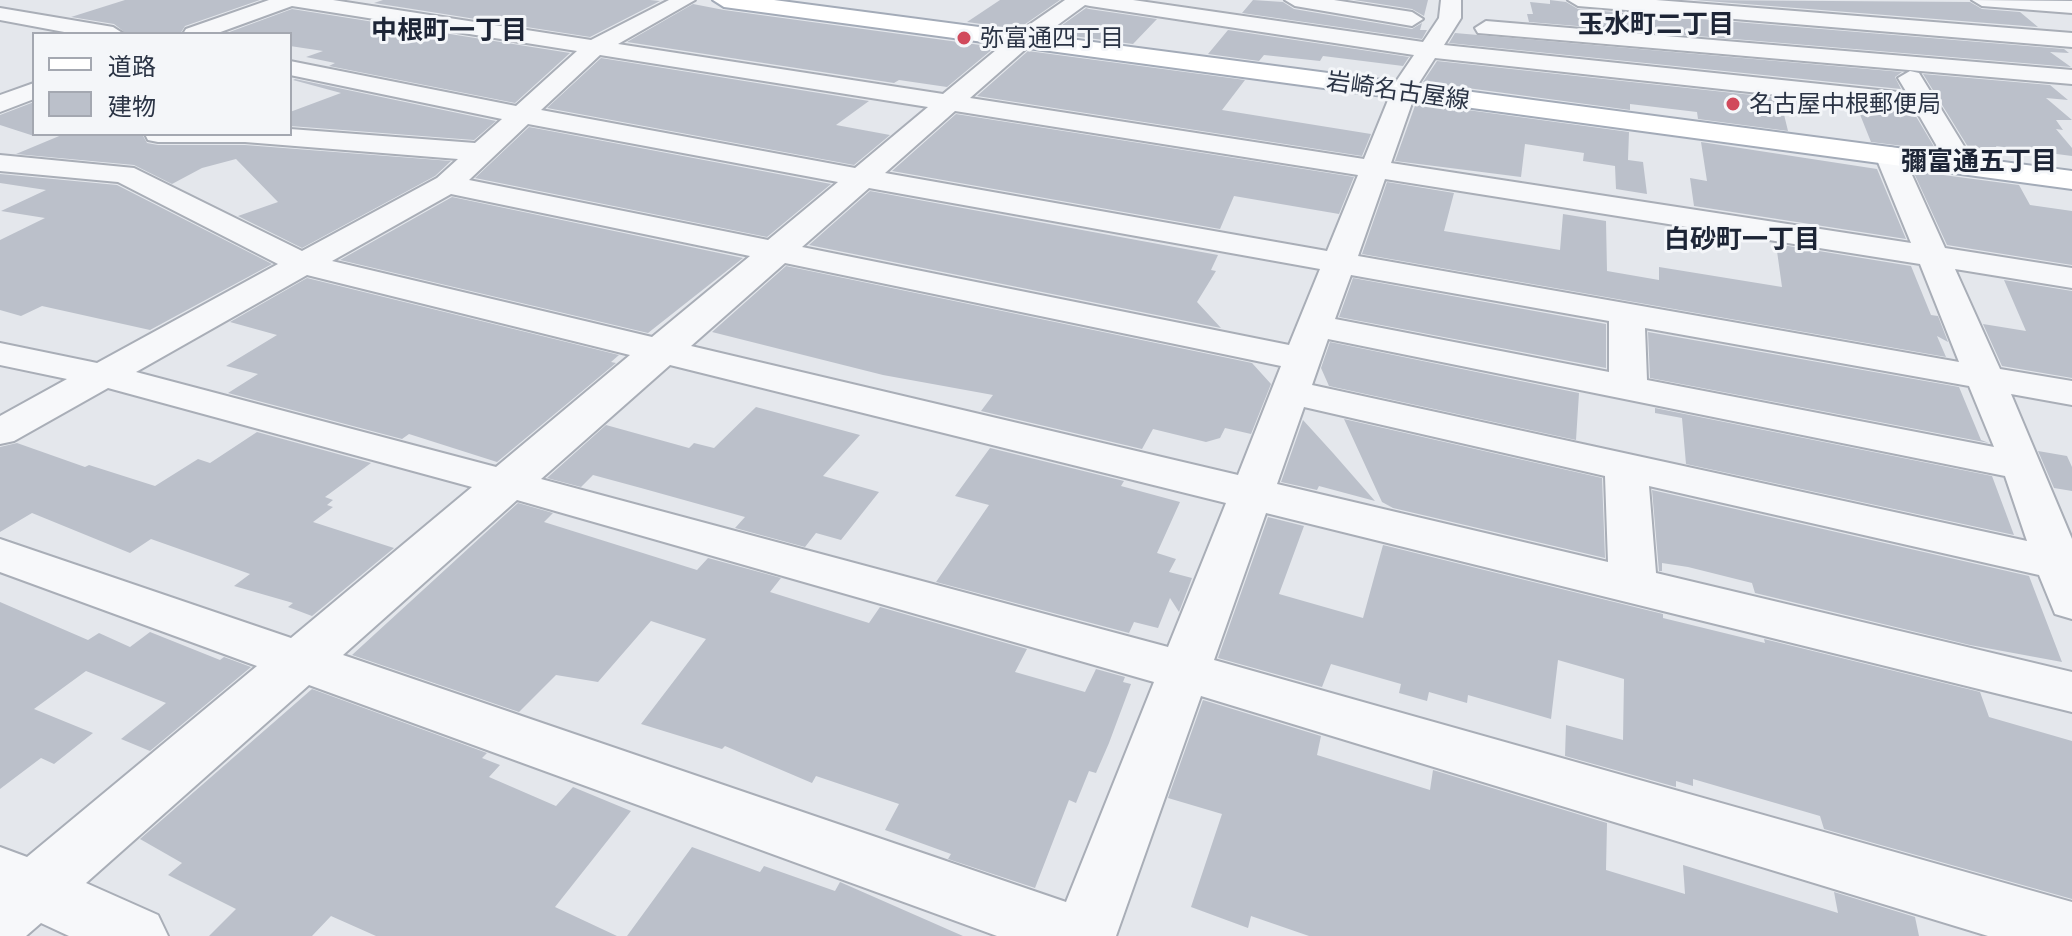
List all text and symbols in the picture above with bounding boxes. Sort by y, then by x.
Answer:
district label: 玉水町二丁目 [1578,9,1734,41]
district label: 中根町一丁目 [371,15,527,47]
place label: 弥富通四丁目 [980,24,1124,52]
marker: 弥富通四丁目 [955,29,973,47]
legend [32,32,292,136]
text: 道路 [108,51,156,80]
street label: 岩崎名古屋線 [1325,67,1471,115]
place label: 名古屋中根郵便局 [1749,90,1941,118]
text: 建物 [108,91,156,120]
marker: 名古屋中根郵便局 [1724,95,1742,113]
district label: 彌富通五丁目 [1901,146,2057,178]
district label: 白砂町一丁目 [1664,224,1820,256]

